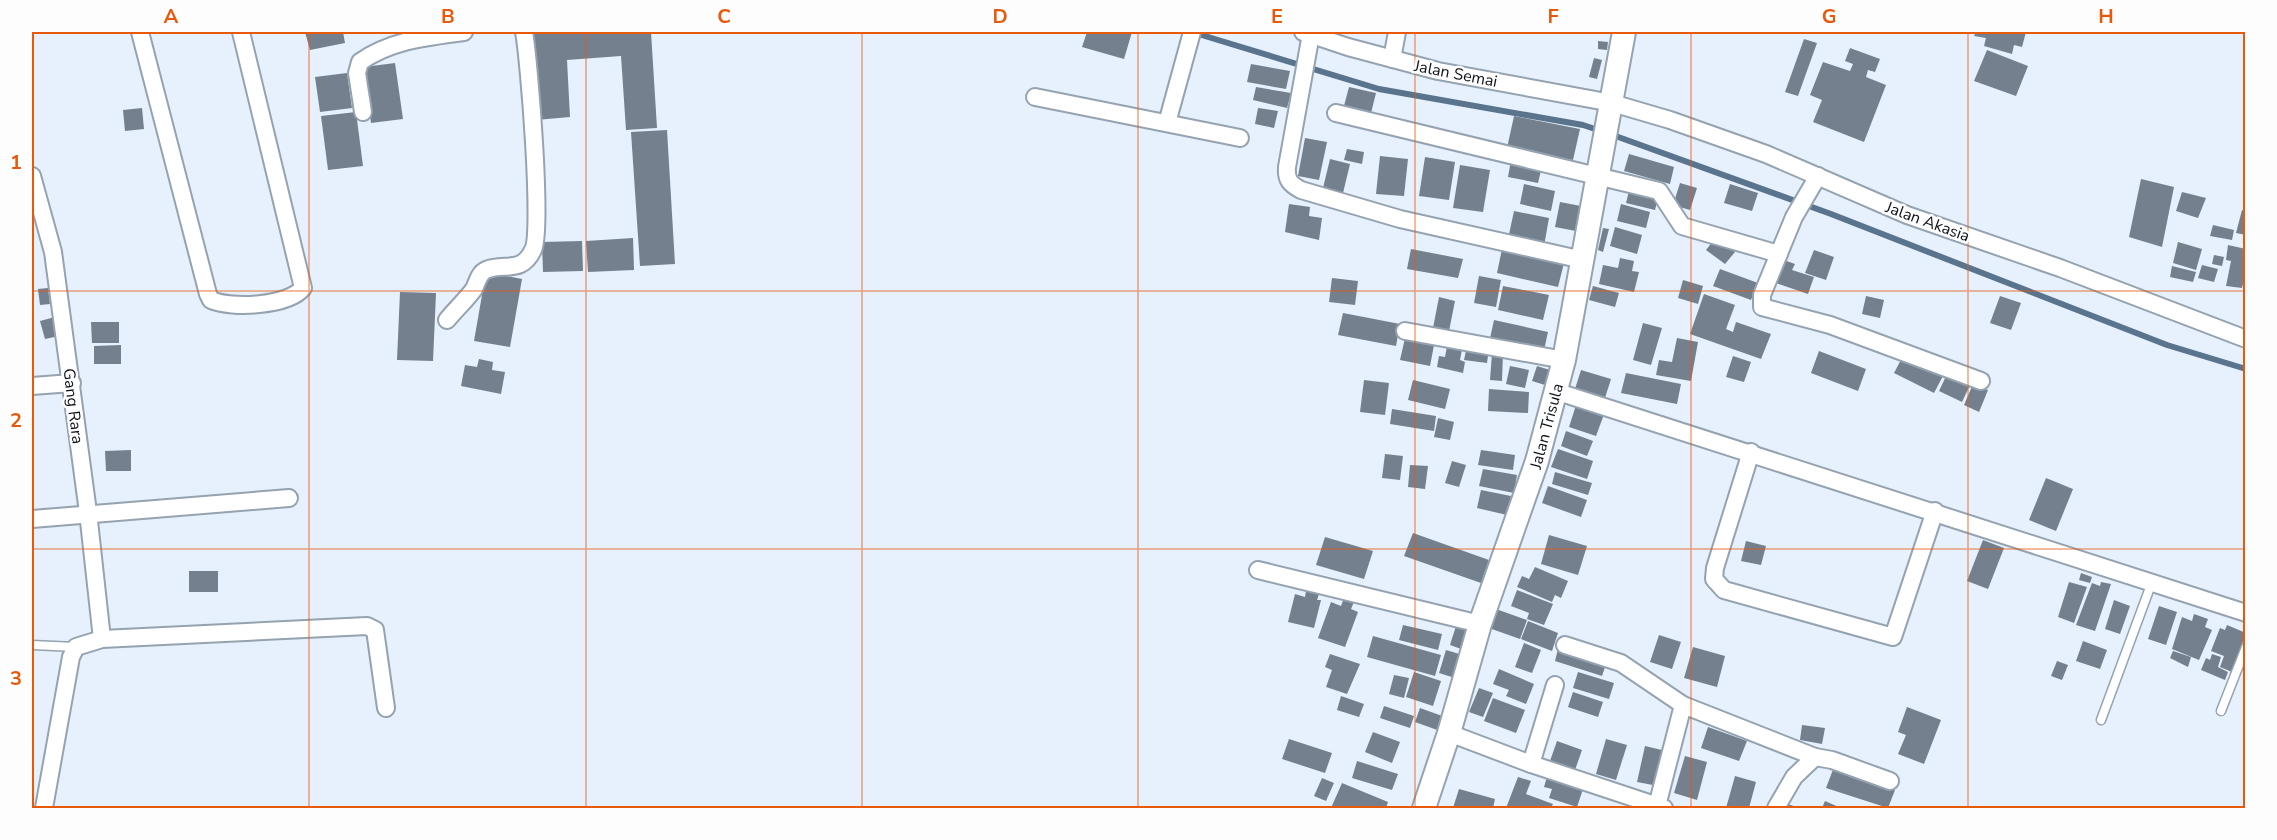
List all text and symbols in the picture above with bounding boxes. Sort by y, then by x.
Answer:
text: A [164,3,179,30]
text: B [441,3,455,30]
text: C [717,3,731,30]
text: D [992,3,1008,30]
text: E [1271,3,1283,30]
text: F [1547,3,1559,30]
text: G [1822,3,1836,30]
text: H [2098,3,2114,30]
street label: Jalan Semai [1411,55,1499,93]
text: 1 [10,149,22,176]
street label: Jalan Akasia [1882,196,1973,247]
street label: Gang Rara [57,367,89,445]
street label: Jalan Trisula [1525,381,1569,472]
text: 2 [10,407,22,434]
text: 3 [10,665,22,692]

